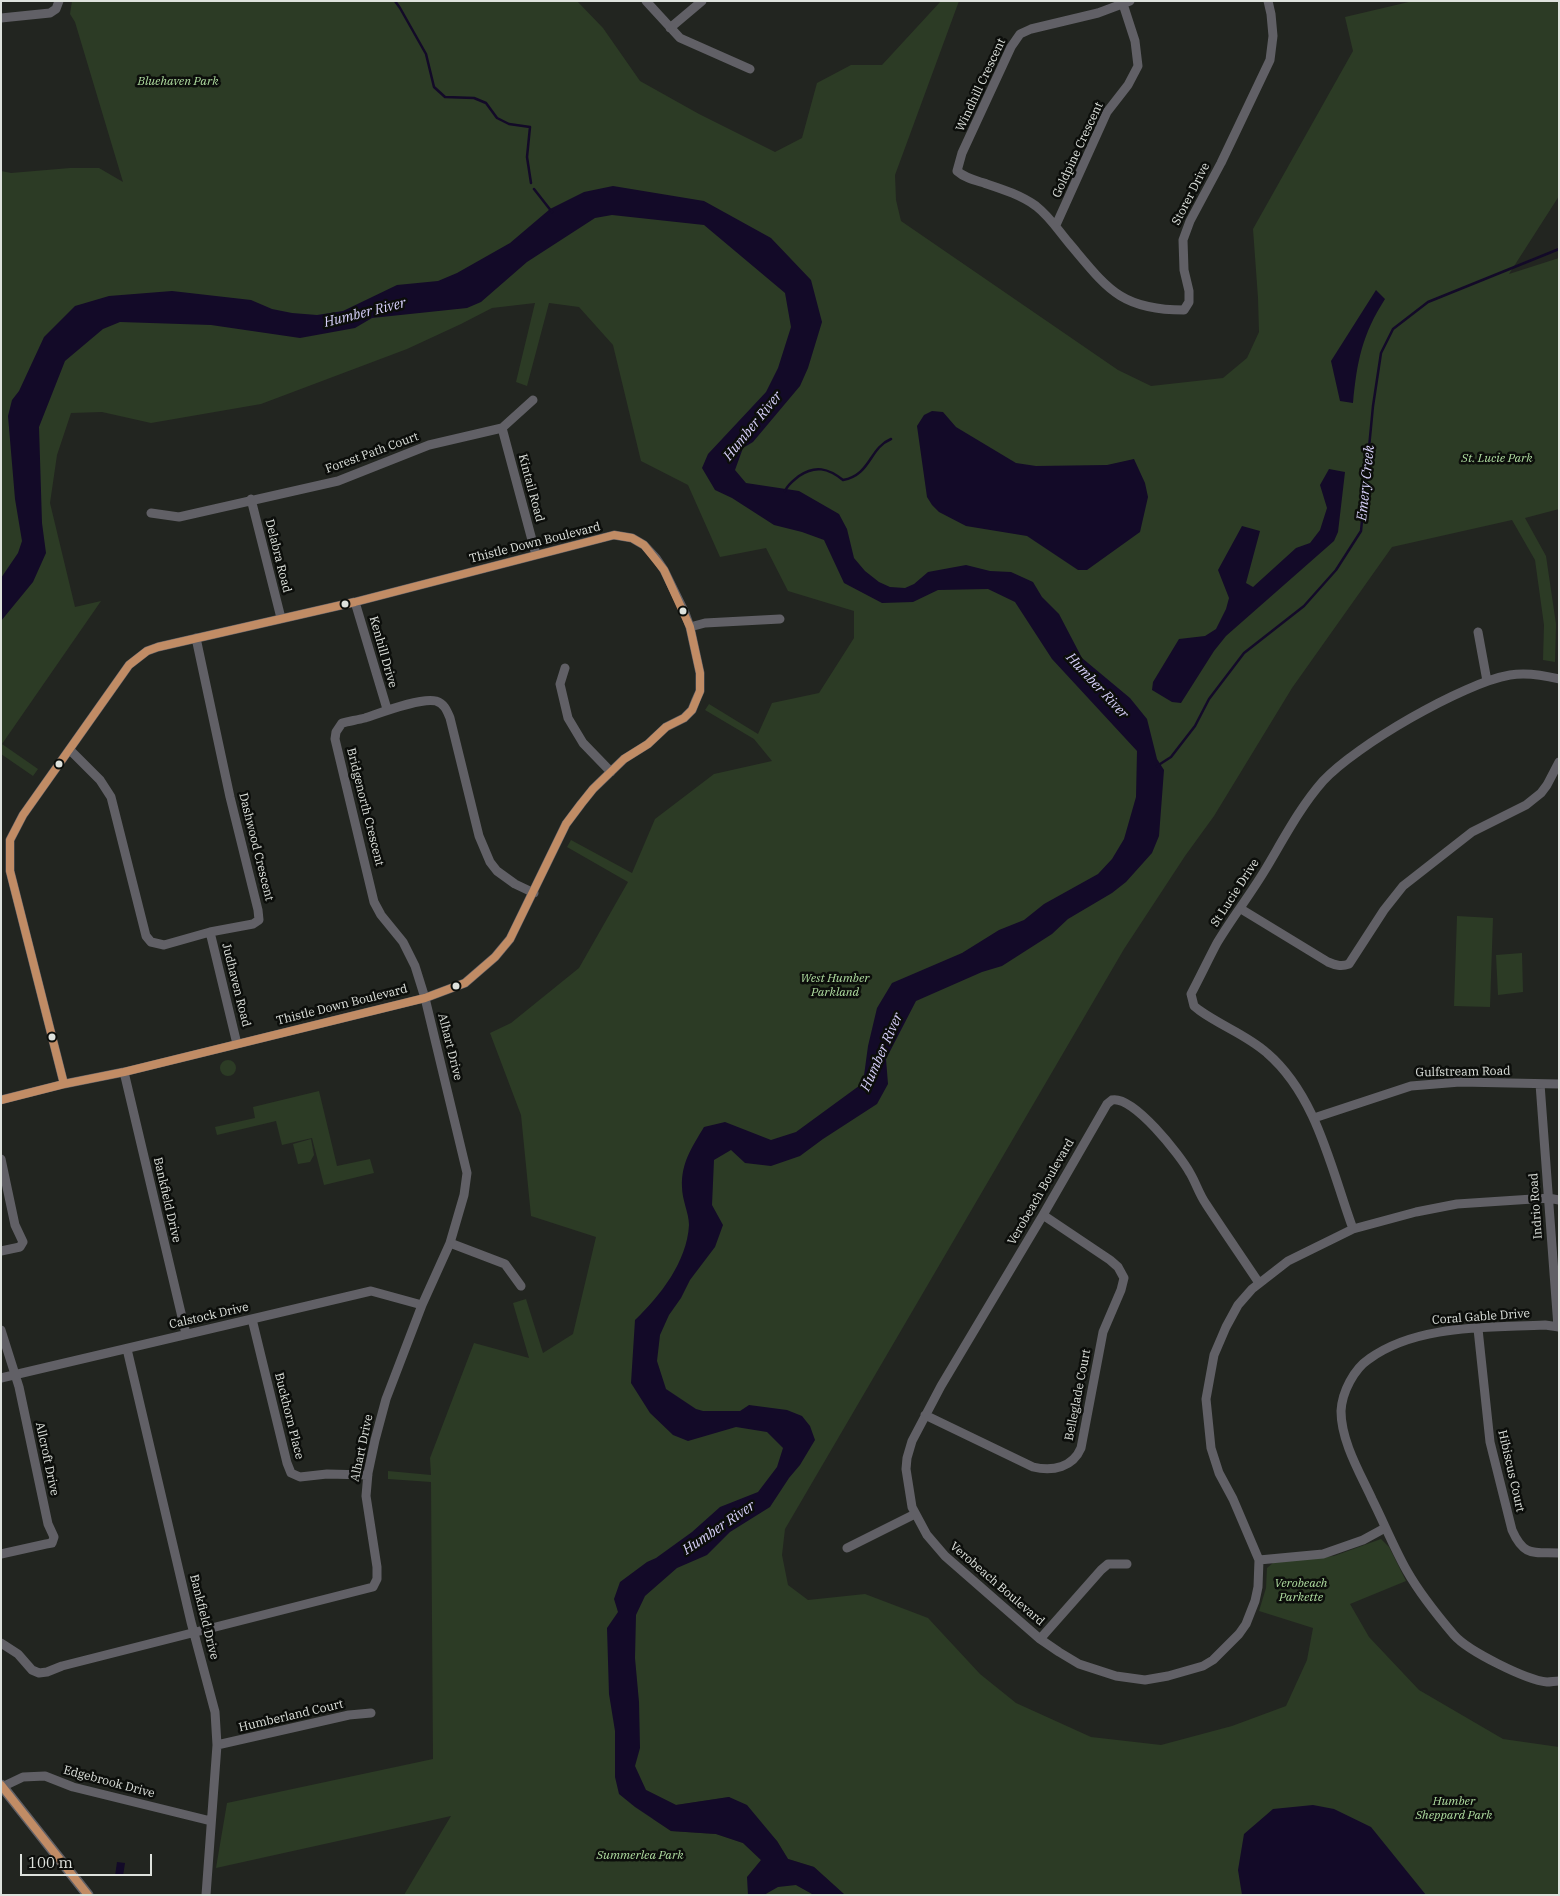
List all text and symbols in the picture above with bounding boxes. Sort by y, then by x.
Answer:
street label: Windhill Crescent [953,36,1009,134]
park label: Bluehaven Park [137,75,219,89]
street label: Goldpine Crescent [1050,100,1106,200]
street label: Storer Drive [1169,160,1213,228]
water label: Humber River [322,295,408,331]
water label: Humber River [720,388,786,464]
street label: Forest Path Court [323,429,421,477]
water label: Emery Creek [1354,444,1378,522]
park label: St. Lucie Park [1461,452,1533,466]
street label: Kintail Road [515,453,547,523]
street label: Delabra Road [262,518,294,594]
street label: Thistle Down Boulevard [468,520,602,566]
unlabelled marker [340,599,350,609]
unlabelled marker [678,606,688,616]
street label: Kenhill Drive [366,615,400,689]
water label: Humber River [1062,650,1132,722]
street label: Bridgenorth Crescent [343,746,387,868]
unlabelled marker [54,759,64,769]
street label: Dashwood Crescent [236,791,276,903]
street label: St Lucie Drive [1208,856,1262,930]
street label: Judhaven Road [219,942,253,1028]
park label: West Humber Parkland [800,972,870,1000]
unlabelled marker [451,981,461,991]
street label: Thistle Down Boulevard [275,982,409,1028]
water label: Humber River [857,1010,907,1094]
street label: Alhart Drive [435,1012,465,1082]
unlabelled marker [47,1032,57,1042]
street label: Gulfstream Road [1415,1064,1511,1080]
street label: Verobeach Boulevard [1005,1136,1077,1248]
street label: Bankfield Drive [150,1156,184,1244]
street label: Indrio Road [1527,1172,1545,1240]
street label: Calstock Drive [168,1300,250,1332]
street label: Coral Gable Drive [1432,1306,1530,1328]
street label: Belleglade Court [1062,1348,1094,1442]
street label: Buckhorn Place [271,1371,307,1461]
street label: Alhart Drive [348,1413,376,1483]
street label: Allcroft Drive [32,1421,62,1497]
street label: Hibiscus Court [1495,1429,1527,1513]
water label: Humber River [680,1498,758,1558]
street label: Verobeach Boulevard [947,1539,1047,1629]
street label: Bankfield Drive [186,1573,222,1661]
park label: Verobeach Parkette [1275,1577,1327,1605]
street label: Humberland Court [237,1697,345,1735]
street label: Edgebrook Drive [62,1763,156,1801]
park label: Humber Sheppard Park [1416,1795,1492,1823]
scale bar [22,1844,155,1876]
park label: Summerlea Park [597,1849,683,1863]
text: 100 m [28,1853,73,1872]

